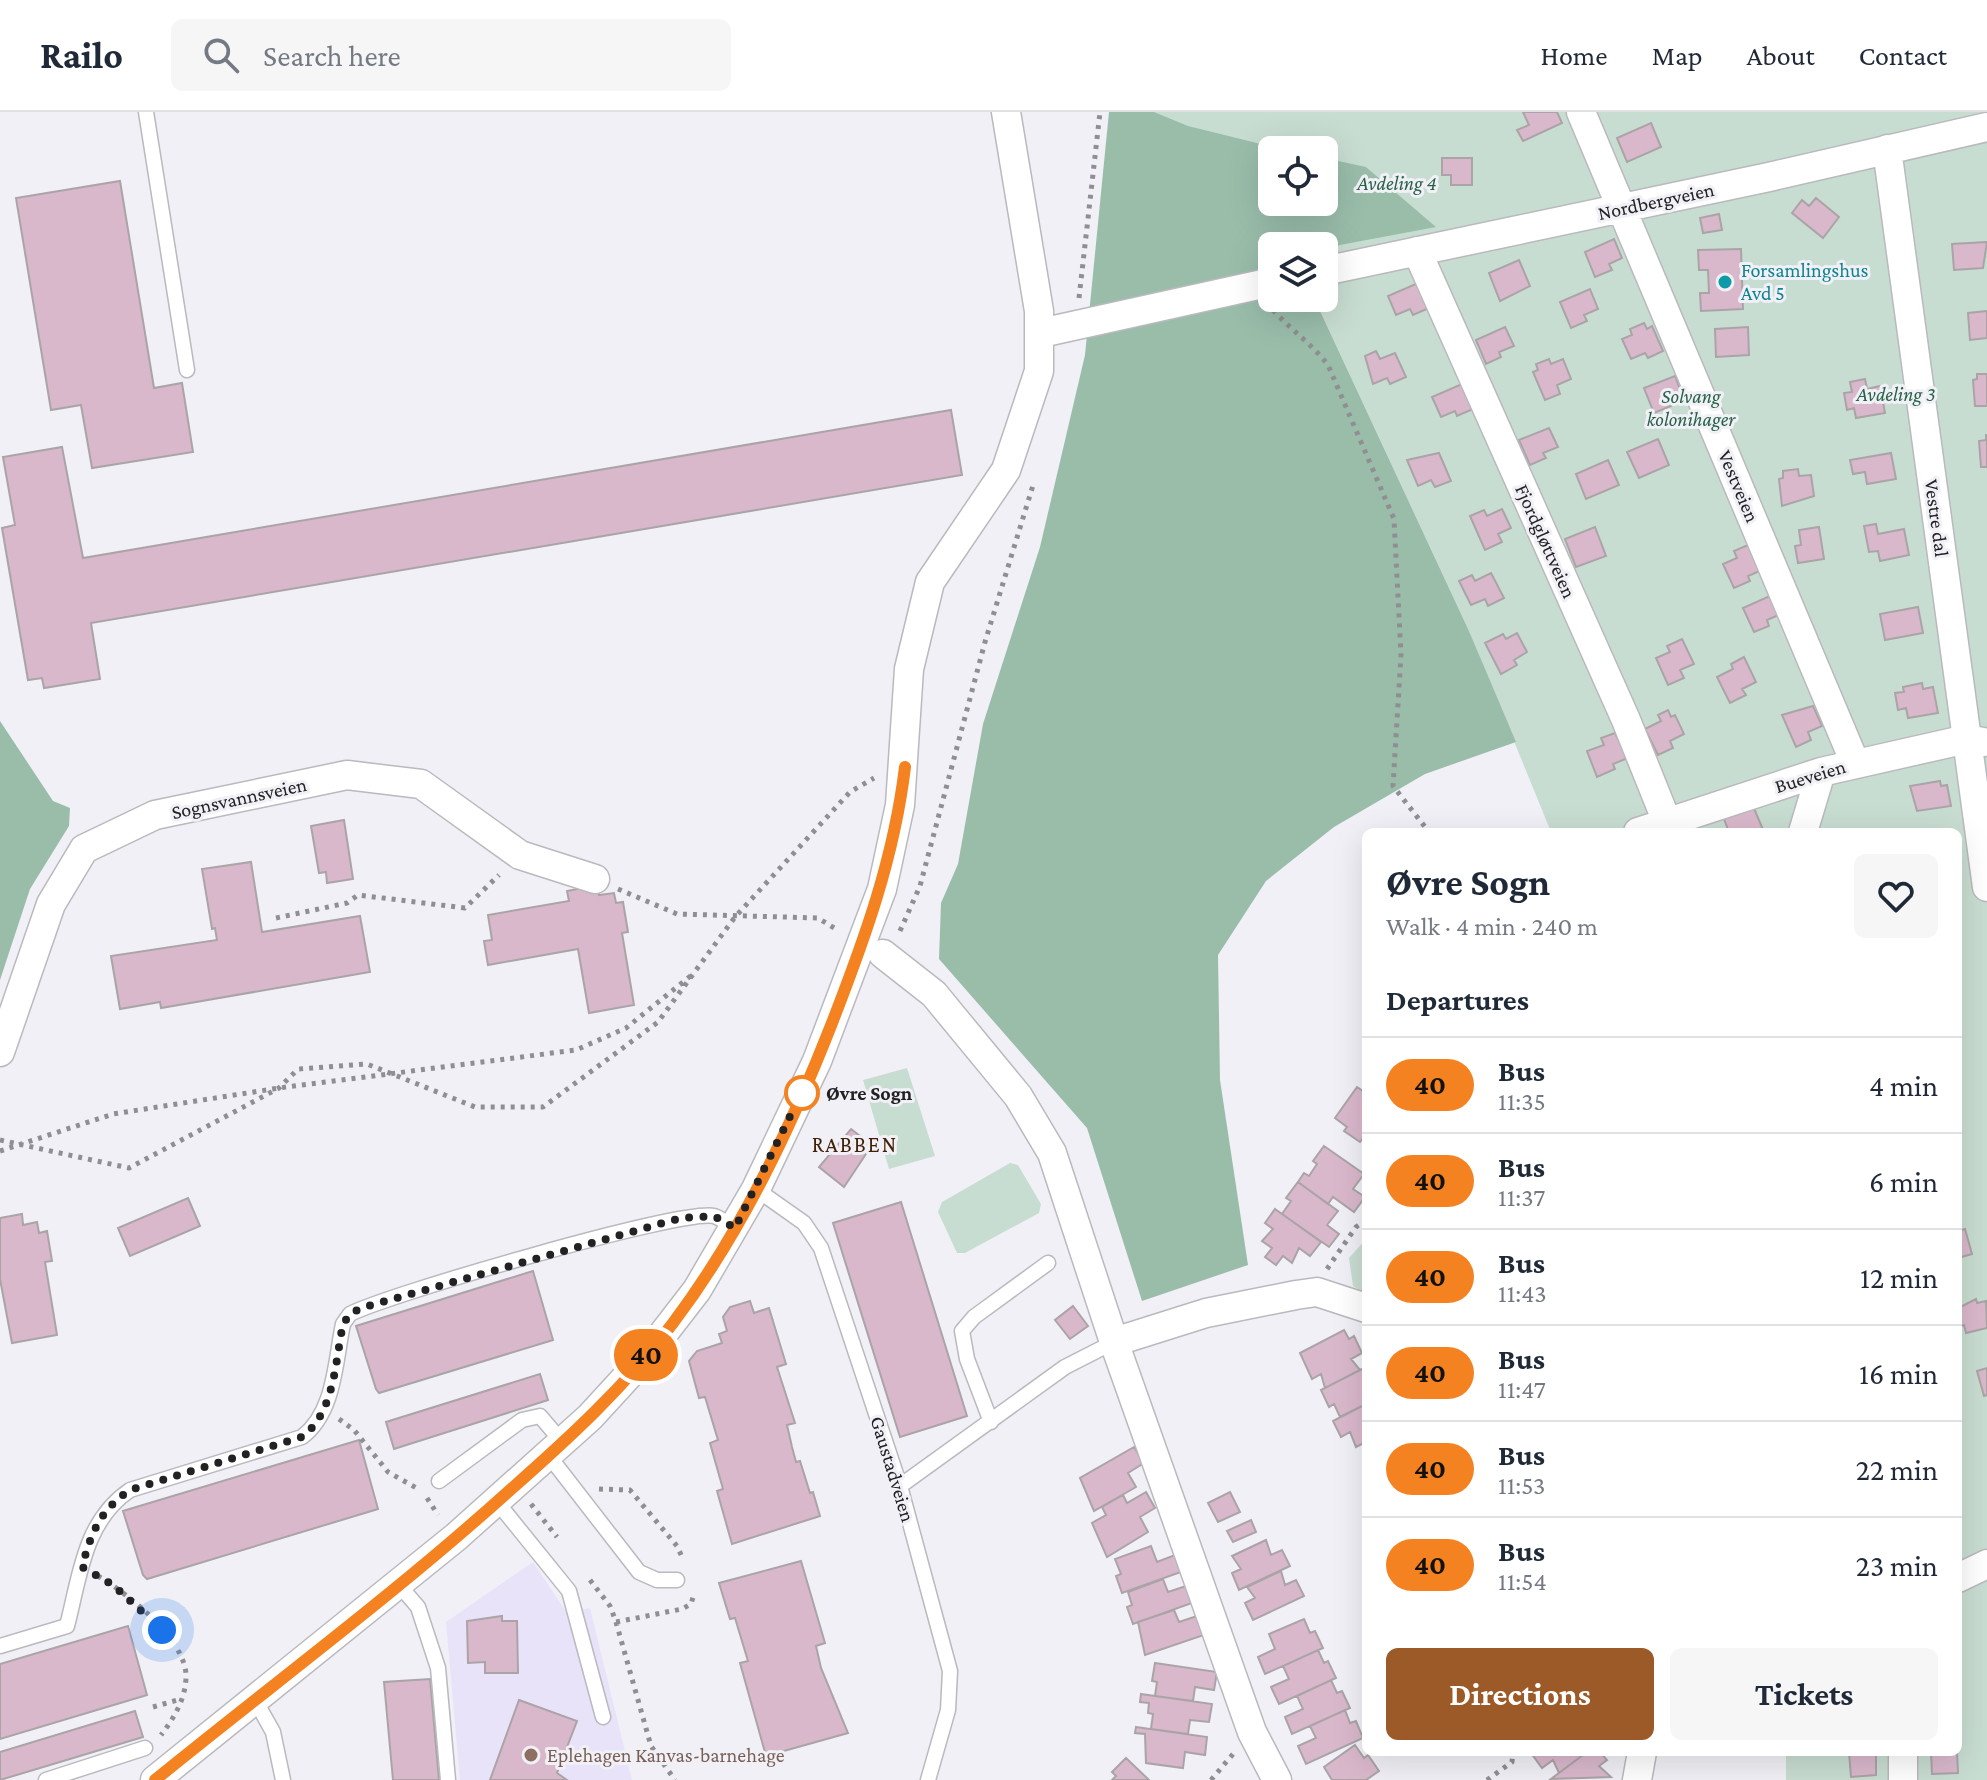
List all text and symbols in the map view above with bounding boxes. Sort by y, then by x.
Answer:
search box [171,19,731,91]
icon: search [199,33,243,77]
text: Railo [40,34,123,76]
text: Search here [263,39,401,72]
text: Home [1541,40,1608,71]
text: Map [1652,40,1703,71]
text: About [1747,40,1815,71]
text: Contact [1859,40,1947,71]
map controls [1258,136,1338,312]
button: locate [1258,136,1338,216]
park label: Avdeling 4 [1356,172,1437,195]
street label: Nordbergveien [1596,178,1717,225]
button: layers [1258,232,1338,312]
place label: Forsamlingshus Avd 5 [1741,259,1868,304]
marker: Forsamlingshus Avd 5 [1716,273,1734,291]
park label: Avdeling 3 [1856,383,1935,406]
park label: Solvang kolonihager [1647,385,1736,431]
street label: Vestveien [1714,447,1764,526]
street label: Vestre dal [1921,478,1953,558]
street label: Fjordgløttveien [1510,481,1581,602]
street label: Bueveien [1772,755,1848,797]
street label: Sognsvannsveien [169,773,309,824]
button: heart [1854,854,1938,938]
text: Øvre Sogn [1386,861,1550,903]
text: Walk · 4 min · 240 m [1386,912,1598,941]
text: Departures [1386,983,1529,1016]
text: Bus [1498,1054,1545,1087]
text: 40 [1414,1069,1446,1100]
text: 4 min [1869,1069,1938,1102]
marker: Øvre Sogn [785,1076,819,1110]
place label: Øvre Sogn [826,1082,913,1104]
text: 11:35 [1498,1087,1546,1116]
district label: RABBEN [812,1132,898,1157]
text: Bus [1498,1150,1545,1183]
text: 40 [1414,1165,1446,1196]
text: 6 min [1869,1165,1938,1198]
text: 11:37 [1498,1183,1545,1212]
text: Bus [1498,1246,1545,1279]
text: 40 [1414,1261,1446,1292]
text: 12 min [1860,1261,1938,1294]
text: 11:43 [1498,1279,1547,1308]
line badge: 40 [610,1329,682,1381]
text: 40 [630,1339,662,1370]
text: Bus [1498,1342,1545,1375]
text: 40 [1414,1357,1446,1388]
text: 16 min [1859,1357,1938,1390]
text: 11:47 [1498,1375,1546,1404]
street label: Gaustadveien [867,1414,920,1525]
text: Bus [1498,1438,1545,1471]
text: 40 [1414,1453,1446,1484]
text: 22 min [1856,1453,1938,1486]
text: 11:53 [1498,1471,1545,1500]
text: Bus [1498,1534,1545,1567]
text: 40 [1414,1549,1446,1580]
text: 23 min [1856,1549,1938,1582]
text: 11:54 [1498,1567,1547,1596]
your location [142,1610,182,1650]
button: Directions [1386,1648,1654,1740]
button: Tickets [1670,1648,1938,1740]
place label: Eplehagen Kanvas-barnehage [547,1744,785,1767]
marker: Eplehagen Kanvas-barnehage [522,1746,540,1764]

